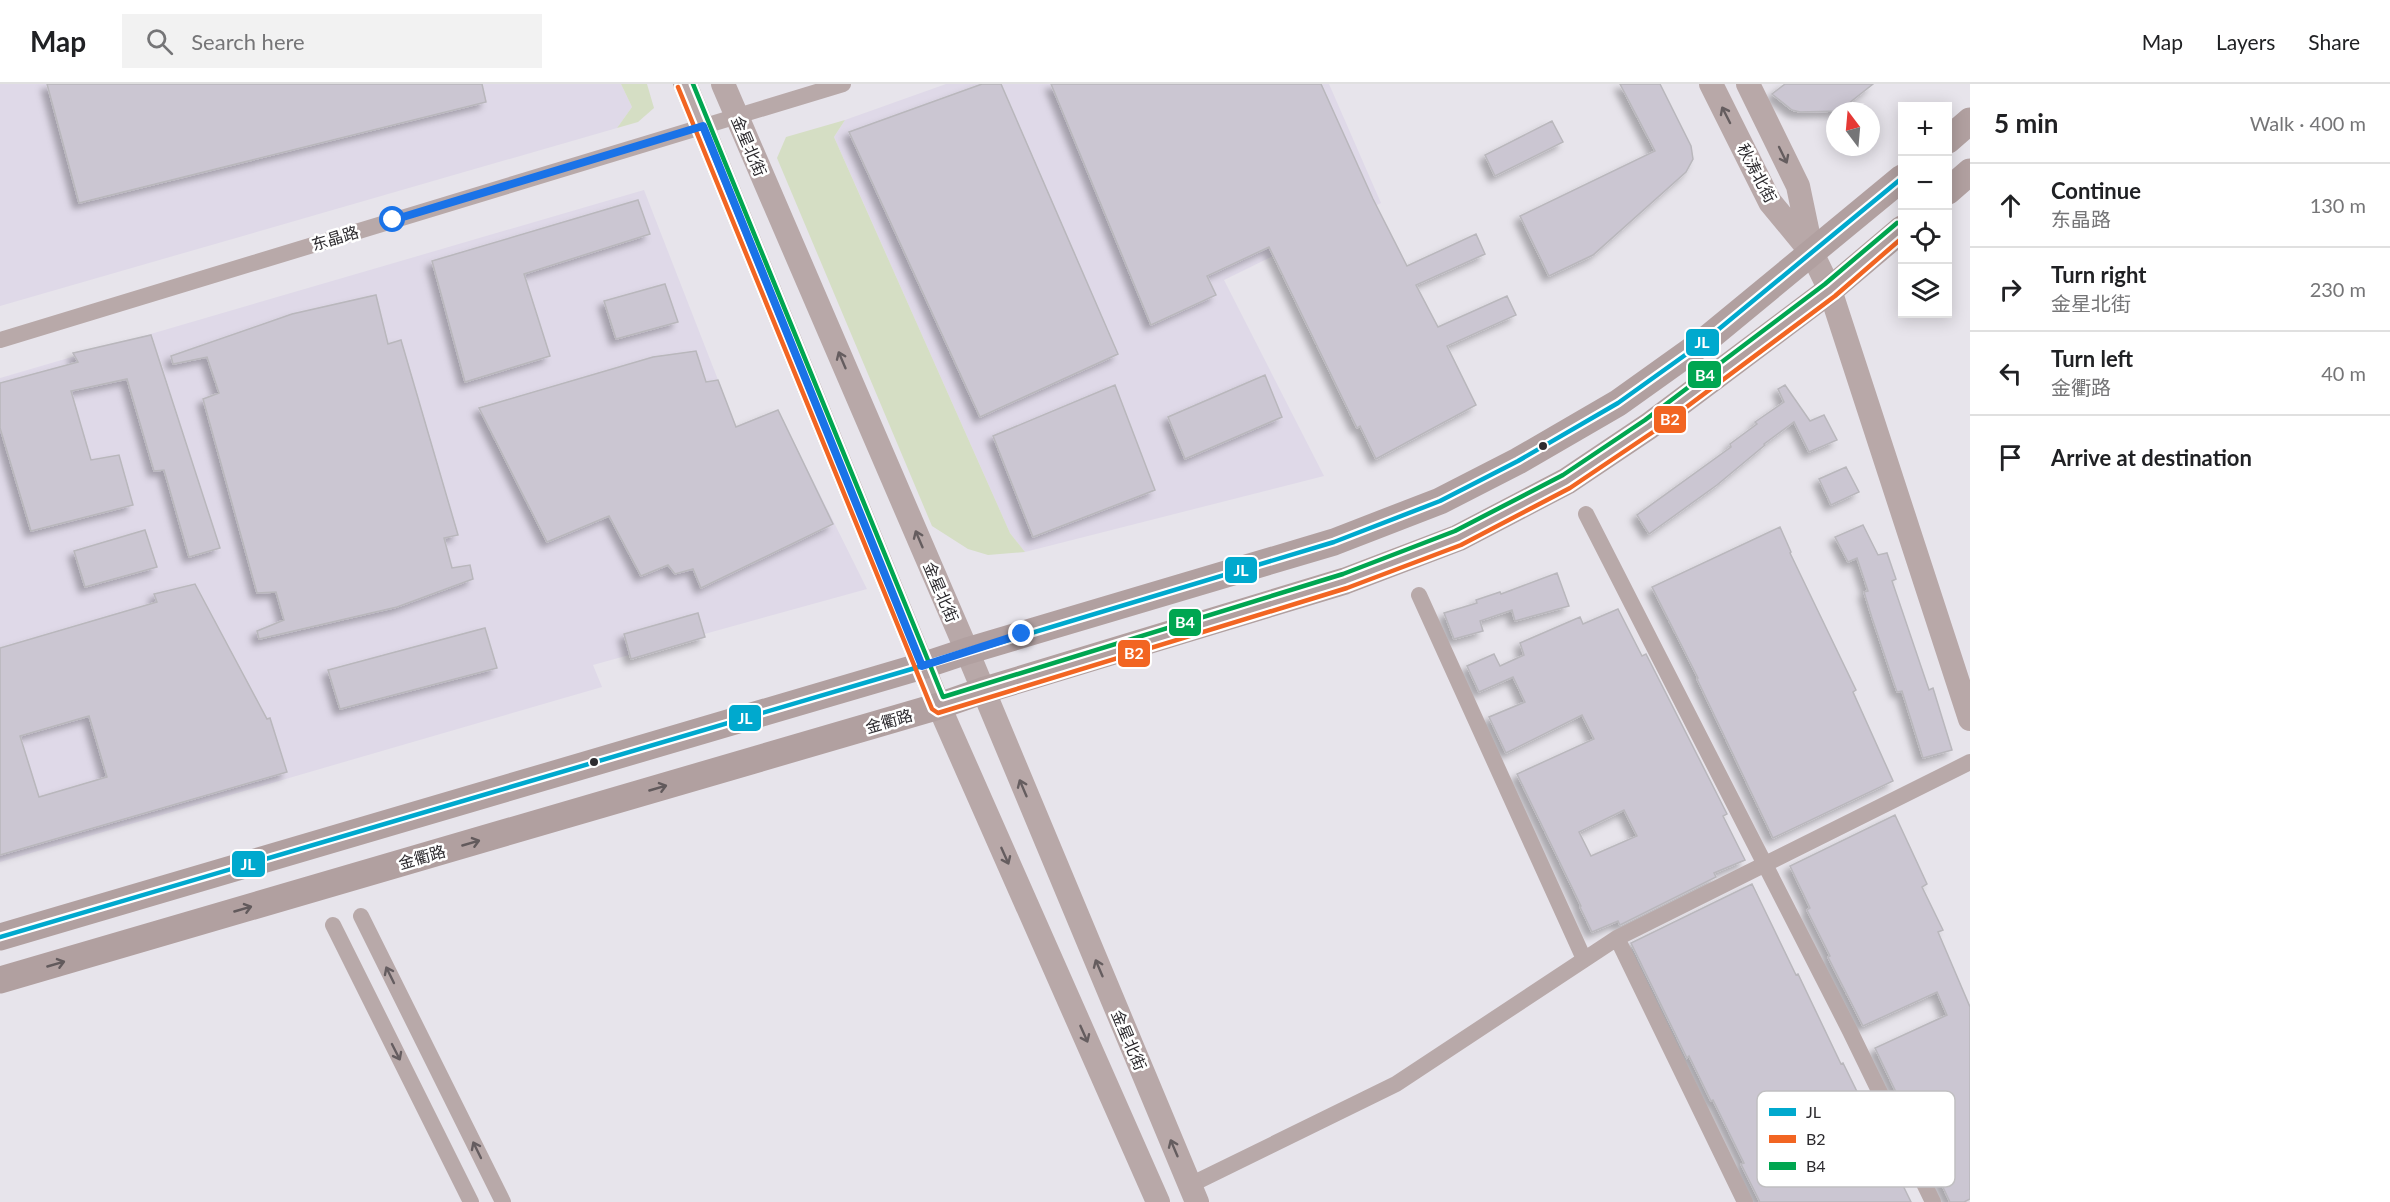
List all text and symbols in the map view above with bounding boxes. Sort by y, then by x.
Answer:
search box [122,14,542,68]
text: Map [30,24,86,58]
icon: search [143,25,176,58]
text: Search here [191,28,305,55]
text: Map [2142,29,2183,54]
text: Layers [2216,29,2275,54]
text: Share [2308,29,2360,54]
north arrow [1826,102,1880,156]
map controls [1898,102,1952,318]
button: + [1898,102,1952,156]
one-way arrow [1720,107,1732,125]
text: 5 min [1994,107,2058,139]
text: Walk · 400 m [2250,111,2366,135]
street label: 金星北街 [728,113,771,179]
street label: 秋涛北街 [1734,140,1781,205]
one-way arrow [1777,146,1789,164]
button: − [1898,156,1952,210]
text: Continue [2051,177,2141,204]
icon: ahead [1994,189,2027,222]
text: 130 m [2310,193,2366,217]
route start [379,206,405,232]
text: 东晶路 [2051,207,2111,231]
button: locate [1898,210,1952,264]
street label: 东晶路 [309,221,361,254]
text: Turn right [2051,261,2146,288]
button: layers [1898,264,1952,318]
icon: right [1994,273,2027,306]
text: 230 m [2310,277,2366,301]
text: 金星北街 [2051,291,2131,315]
line badge: JL [1685,328,1720,357]
text: JL [1694,332,1710,351]
text: Turn left [2051,345,2133,372]
one-way arrow [835,352,847,370]
icon: left [1994,357,2027,390]
line badge: B4 [1687,360,1722,389]
text: 40 m [2321,361,2366,385]
text: B4 [1695,365,1715,384]
text: 金衢路 [2051,375,2111,399]
line badge: B2 [1653,405,1687,434]
text: B2 [1660,409,1680,428]
unlabelled marker [1537,440,1549,452]
icon: arrive [1994,441,2027,474]
text: Arrive at destination [2051,444,2252,471]
one-way arrow [913,531,924,549]
line badge: JL [1224,556,1258,584]
street label: 金星北街 [920,559,963,625]
text: JL [1233,560,1249,579]
line badge: B4 [1168,608,1202,637]
text: B4 [1175,612,1195,631]
route end [1008,620,1034,646]
line badge: B2 [1117,639,1151,668]
text: B2 [1124,643,1144,662]
line badge: JL [728,704,762,732]
street label: 金衢路 [863,705,915,736]
text: JL [737,708,753,727]
unlabelled marker [588,756,600,768]
one-way arrow [1017,780,1028,798]
one-way arrow [648,782,667,793]
one-way arrow [461,837,480,848]
street label: 金衢路 [396,841,448,872]
one-way arrow [1000,847,1011,865]
line badge: JL [231,850,266,878]
text: JL [240,854,256,873]
one-way arrow [233,903,252,914]
one-way arrow [46,958,65,969]
one-way arrow [1093,960,1104,978]
one-way arrow [384,966,396,984]
street label: 金星北街 [1108,1007,1151,1073]
one-way arrow [1079,1025,1090,1043]
one-way arrow [391,1043,403,1061]
legend [1757,1091,1955,1187]
text: JL [1806,1102,1821,1121]
text: B2 [1806,1129,1826,1148]
one-way arrow [1168,1139,1179,1158]
one-way arrow [470,1141,482,1159]
text: B4 [1806,1156,1826,1175]

